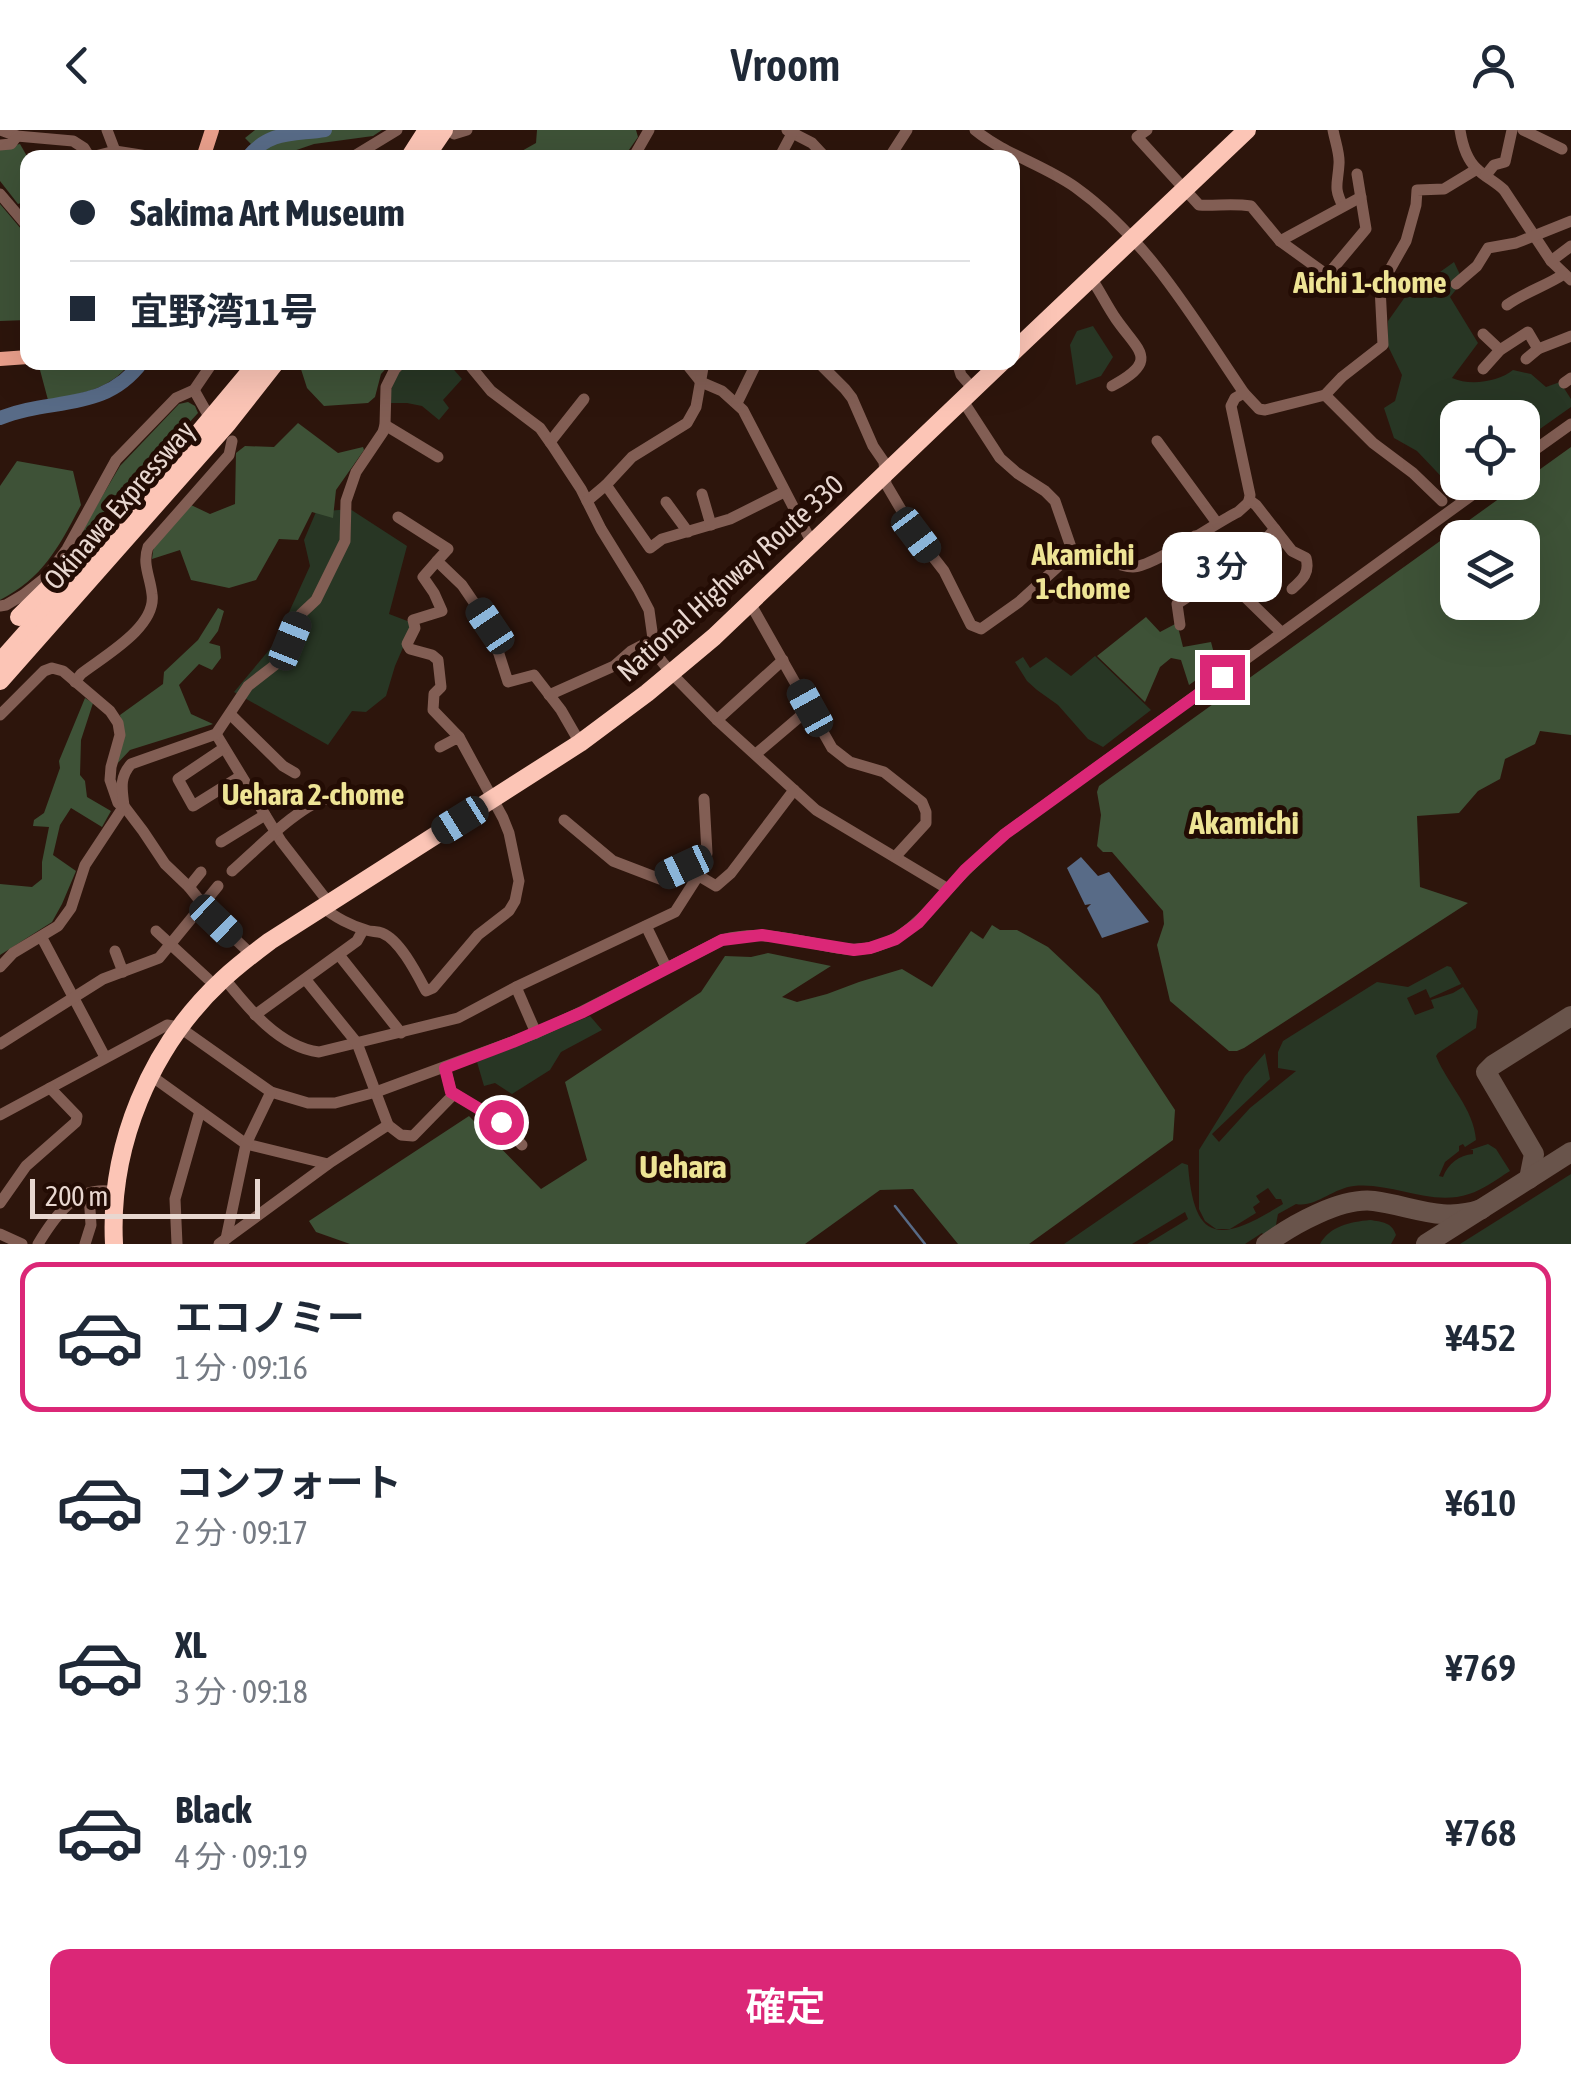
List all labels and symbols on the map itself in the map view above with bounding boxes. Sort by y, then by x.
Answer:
district label: Aichi 1-chome [1292,265,1447,299]
street label: Okinawa Expressway [37,414,201,596]
street label: National Highway Route 330 [611,468,849,688]
car [886,502,946,568]
callout: 3 分 [1162,532,1282,602]
district label: Akamichi 1-chome [1031,537,1134,605]
car [461,593,519,659]
car [265,608,315,674]
route end [1200,655,1245,700]
car [782,674,838,742]
district label: Uehara 2-chome [222,777,404,811]
car [427,791,493,849]
district label: Akamichi [1188,804,1299,841]
car [650,841,718,893]
car [184,889,248,953]
route start [479,1100,524,1145]
district label: Uehara [639,1148,727,1185]
scale bar [30,1174,260,1218]

